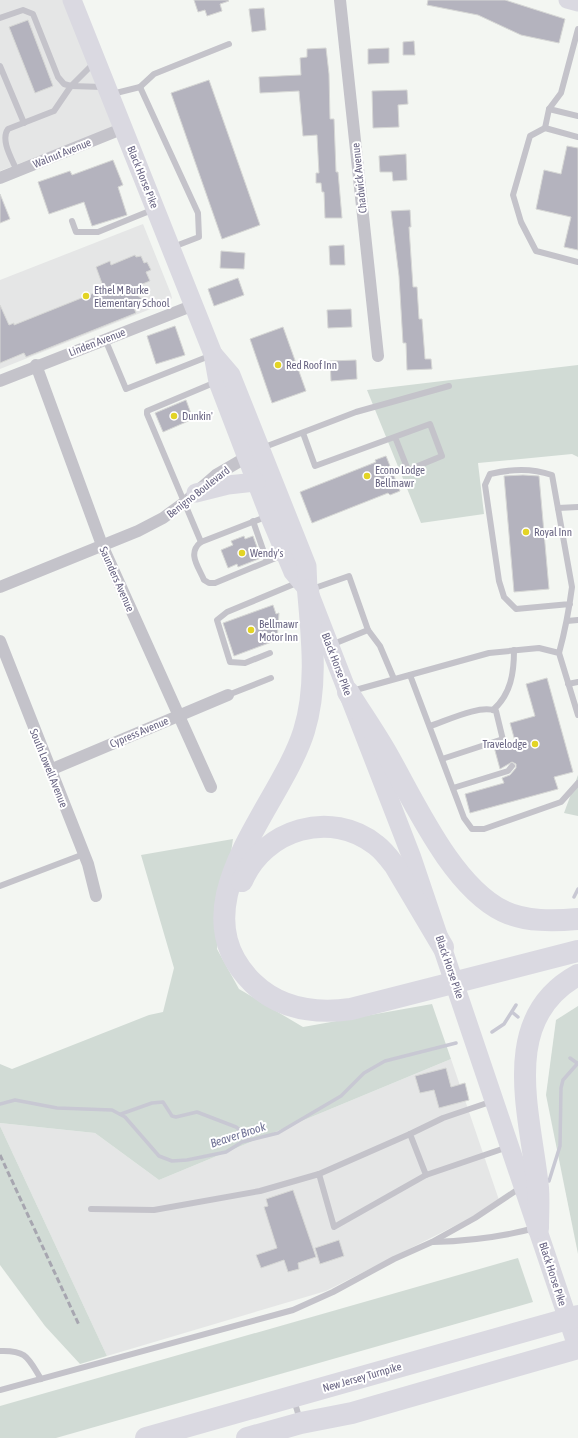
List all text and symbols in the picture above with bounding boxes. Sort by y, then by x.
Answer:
street label: Walnut Avenue [31,136,93,170]
street label: Chadwick Avenue [349,142,369,214]
street label: Black Horse Pike [125,144,161,210]
place label: Ethel M Burke Elementary School [94,284,170,309]
marker: Ethel M Burke Elementary School [81,291,91,301]
street label: Linden Avenue [67,326,127,358]
place label: Red Roof Inn [286,359,337,371]
marker: Red Roof Inn [273,360,283,370]
place label: Dunkin' [182,410,213,422]
marker: Dunkin' [169,411,179,421]
street label: Benigno Boulevard [164,464,232,520]
place label: Econo Lodge Bellmawr [375,464,425,489]
marker: Econo Lodge Bellmawr [362,471,372,481]
place label: Royal Inn [534,526,572,538]
marker: Royal Inn [521,527,531,537]
street label: Saunders Avenue [97,545,137,613]
place label: Wendy's [250,547,284,559]
marker: Wendy's [237,548,247,558]
place label: Bellmawr Motor Inn [259,618,299,643]
marker: Bellmawr Motor Inn [246,625,256,635]
street label: Black Horse Pike [320,631,354,697]
street label: Cypress Avenue [108,714,170,750]
street label: South Lowell Avenue [28,727,70,809]
place label: Travelodge [483,738,527,750]
marker: Travelodge [530,739,540,749]
street label: Black Horse Pike [434,934,466,1000]
water label: Beaver Brook [209,1119,268,1151]
street label: Black Horse Pike [537,1241,569,1307]
street label: New Jersey Turnpike [321,1360,403,1394]

